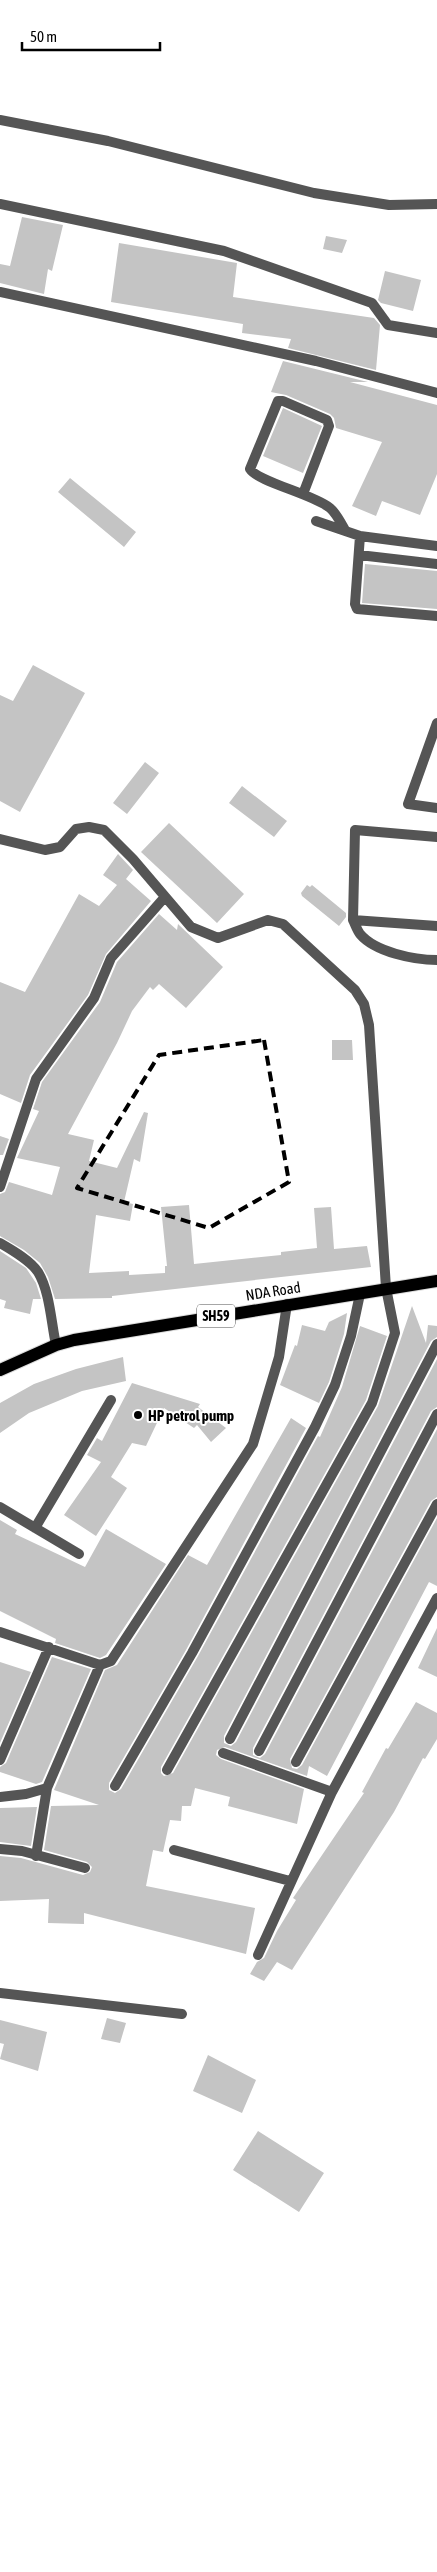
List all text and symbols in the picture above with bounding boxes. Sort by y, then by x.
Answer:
scale bar [22,20,160,52]
text: 50 m [30,28,57,45]
street label: NDA Road [244,1278,302,1304]
road number: SH59 [197,1304,235,1328]
place label: HP petrol pump [148,1407,234,1424]
marker: HP petrol pump [132,1409,144,1421]

